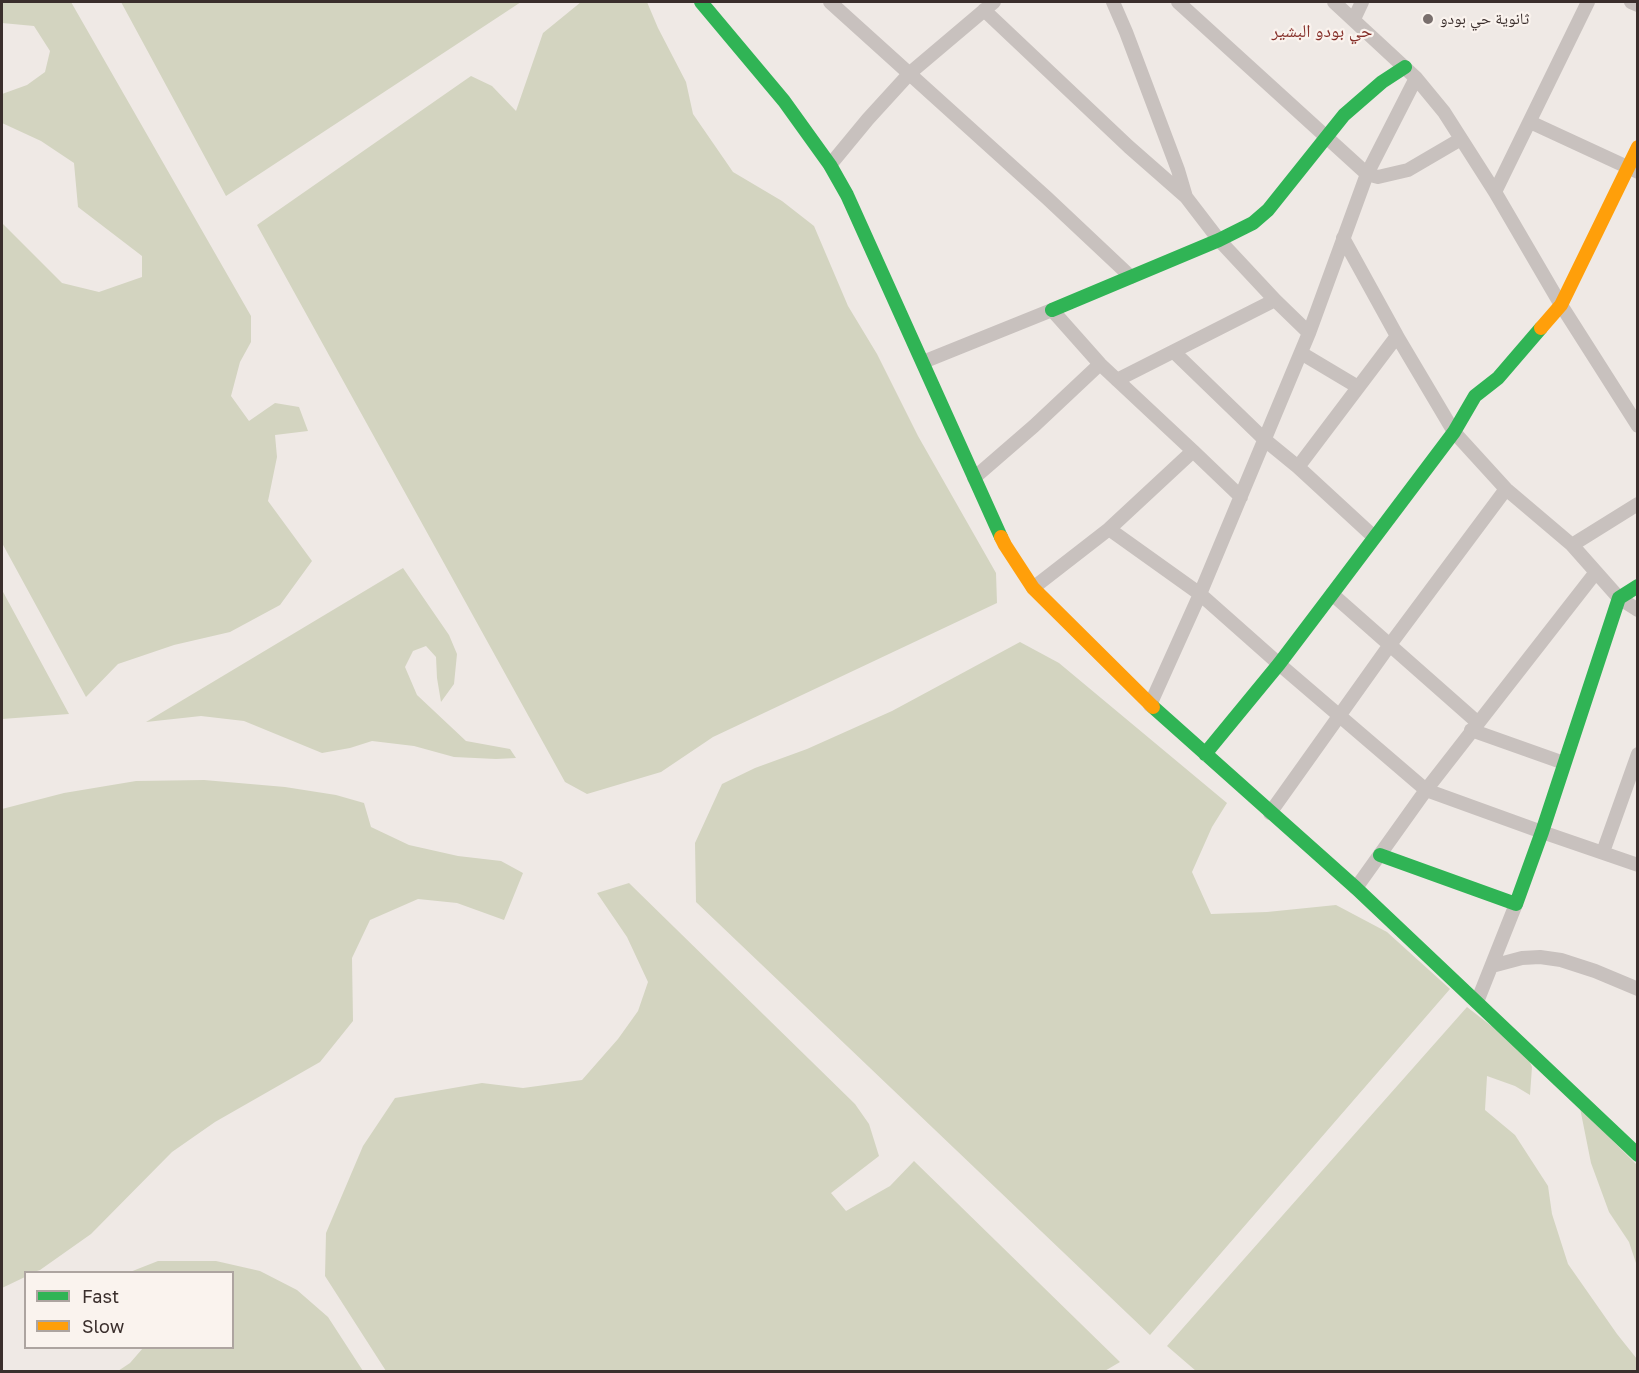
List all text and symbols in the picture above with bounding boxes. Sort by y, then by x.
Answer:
place label: ثانوية حي بودو [1440,9,1529,29]
marker: ثانوية حي بودو [1421,12,1435,26]
district label: حي بودو البشير [1271,20,1373,42]
legend [24,1271,234,1349]
text: Fast [82,1285,119,1307]
text: Slow [82,1315,124,1337]

